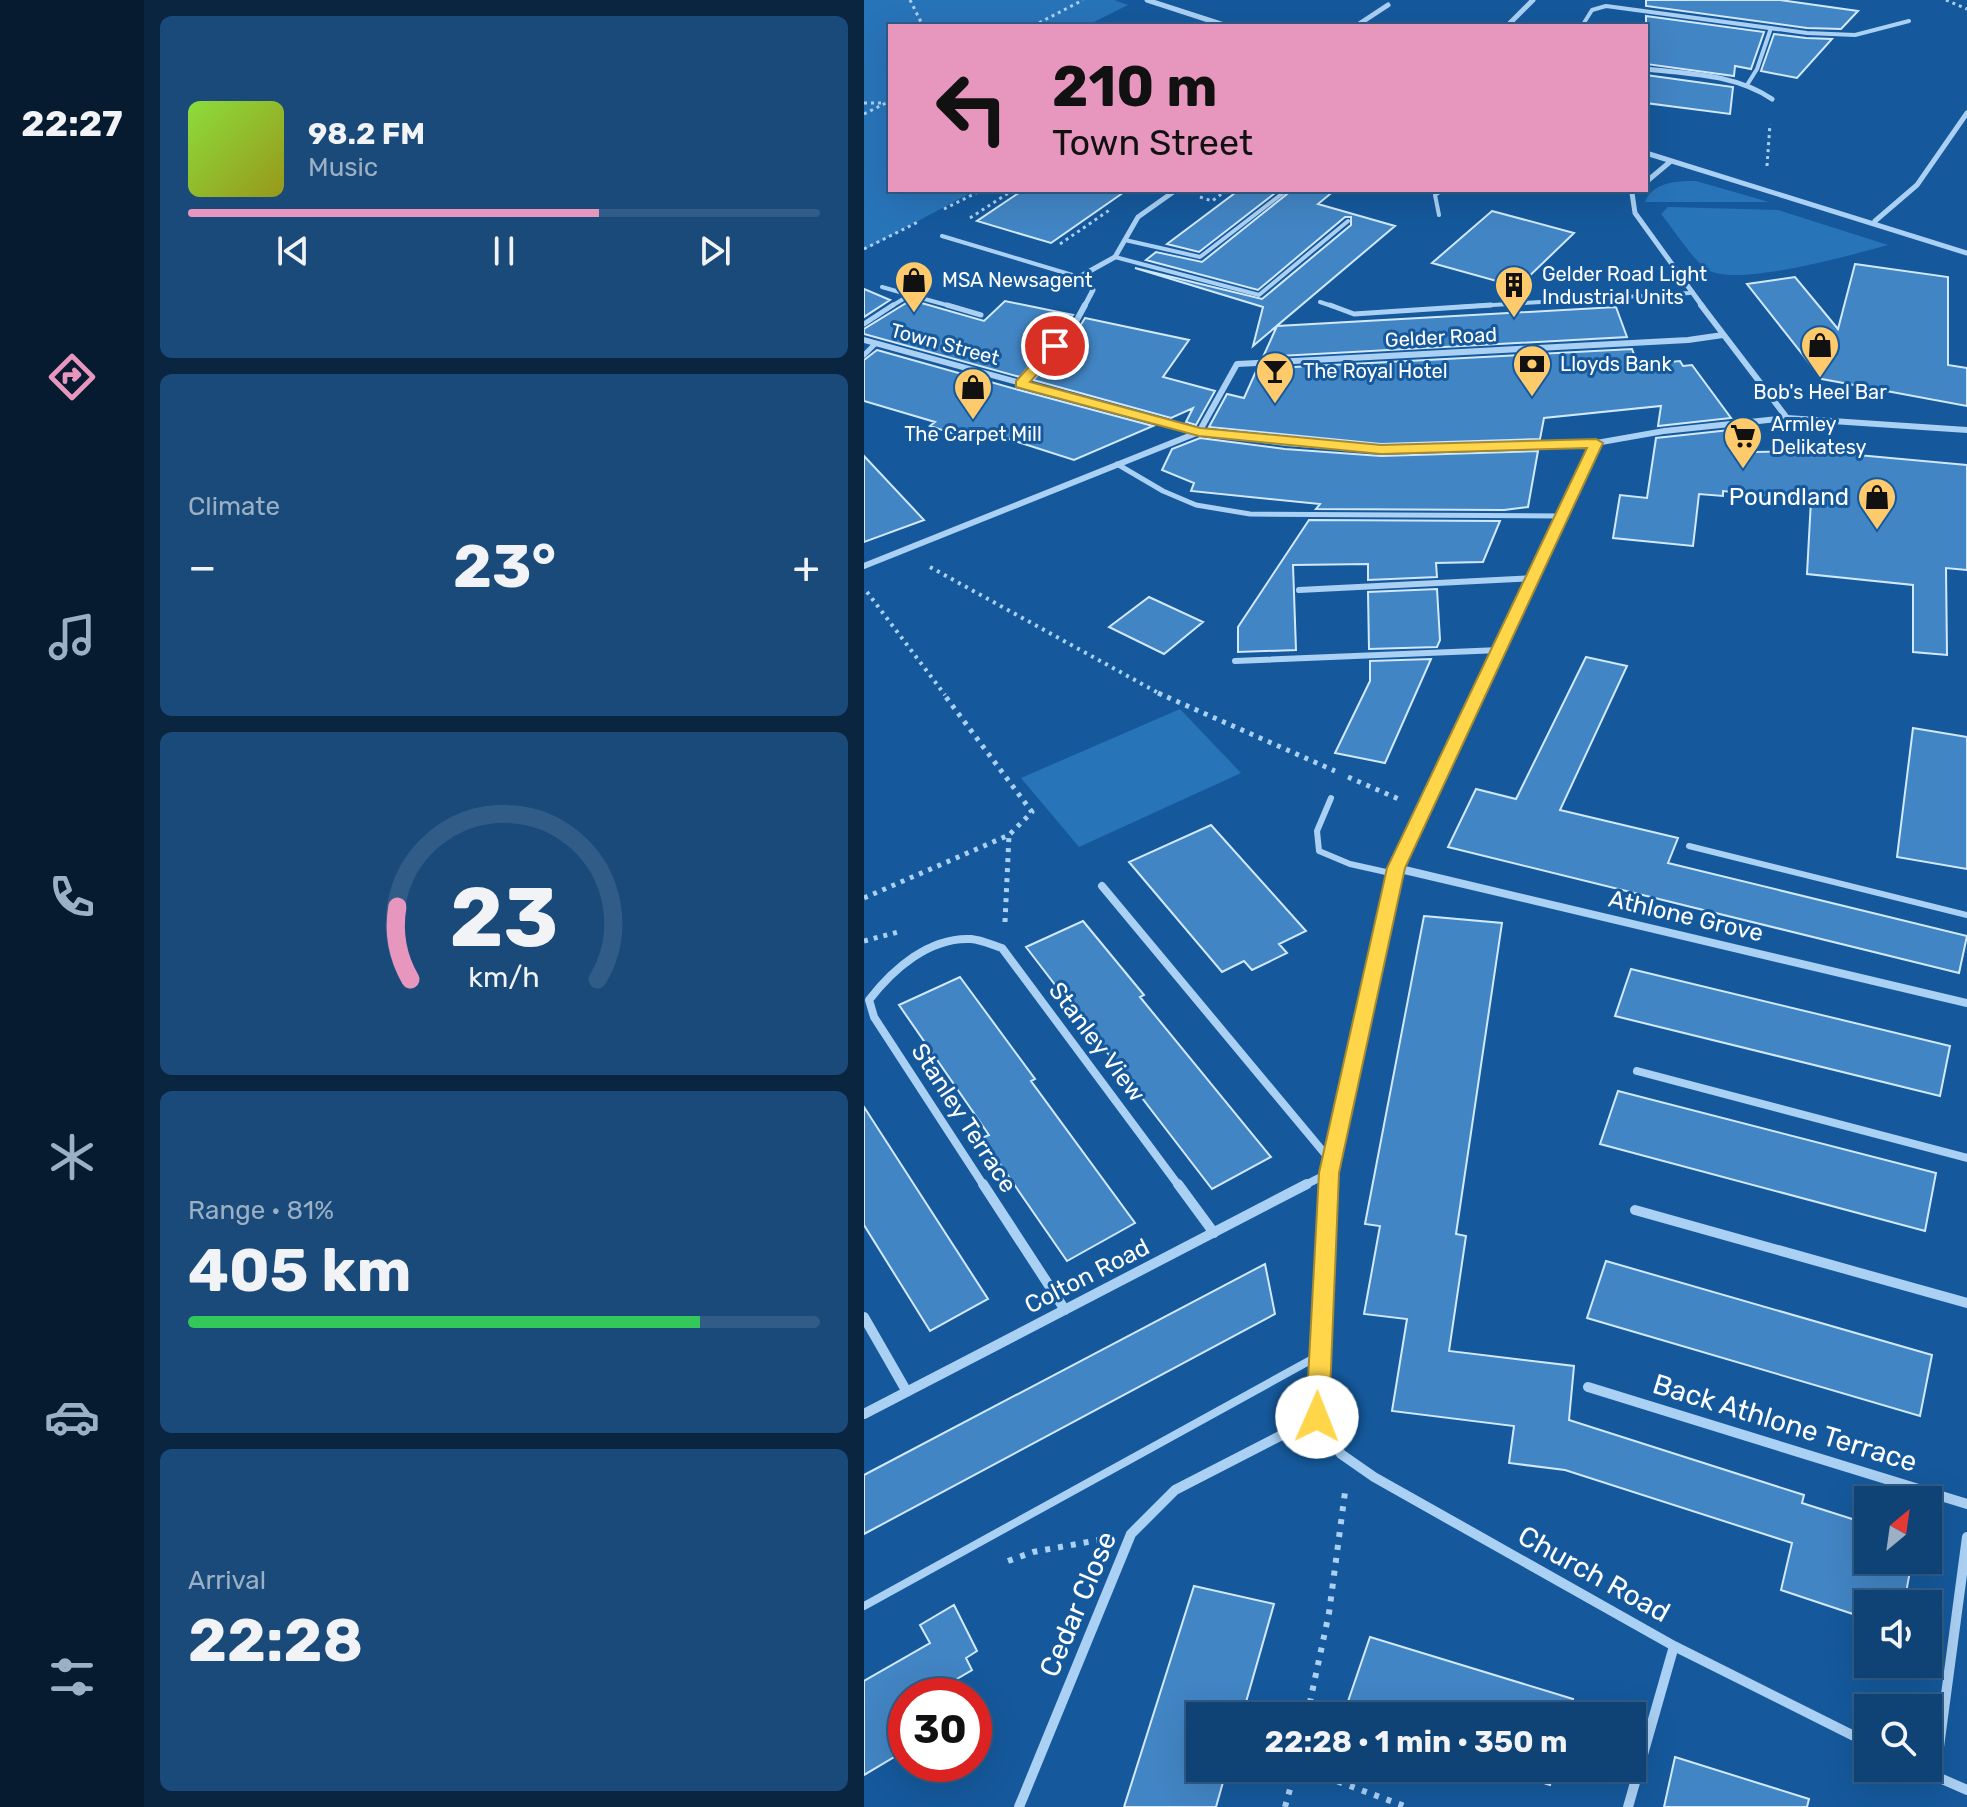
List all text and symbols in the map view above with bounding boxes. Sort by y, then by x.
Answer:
text: 210 m [1052,54,1218,120]
icon: left [920,56,1024,160]
text: 22:27 [21,102,123,145]
text: 98.2 FM [308,116,425,152]
text: Town Street [1052,121,1253,164]
text: Music [308,152,378,183]
icon: previous [271,229,315,273]
icon: pause [482,229,526,273]
icon: next [693,229,737,273]
shop icon: MSA Newsagent [893,259,935,314]
place label: Gelder Road Light Industrial Units [1542,262,1707,309]
building icon: Gelder Road Light Industrial Units [1493,264,1535,319]
place label: MSA Newsagent [942,268,1093,292]
pin [1021,312,1089,380]
street label: Town Street [888,318,1002,370]
street label: Gelder Road [1384,322,1498,352]
icon: arrive [1033,324,1077,368]
shop icon: Bob's Heel Bar [1799,324,1841,379]
bank icon: Lloyds Bank [1511,343,1553,398]
icon: directions [44,349,100,405]
bar icon: The Royal Hotel [1254,350,1296,405]
place label: Lloyds Bank [1560,352,1672,376]
place label: The Royal Hotel [1303,359,1448,383]
shop icon: The Carpet Mill [952,366,994,421]
place label: Bob's Heel Bar [1753,380,1887,404]
place label: Armley Delikatesy [1771,412,1867,459]
supermarket icon: Armley Delikatesy [1722,415,1764,470]
place label: The Carpet Mill [904,422,1042,446]
shop icon: Poundland [1856,476,1898,531]
place label: Poundland [1729,483,1849,511]
text: Climate [188,491,280,522]
text: 23° [453,531,556,602]
text: − [188,541,217,593]
text: + [793,541,820,593]
icon: music [44,609,100,665]
text: 23 [450,867,558,966]
icon: phone [44,869,100,925]
street label: Athlone Grove [1606,885,1766,947]
text: km/h [468,960,540,994]
street label: Stanley View [1043,977,1151,1107]
street label: Stanley Terrace [905,1038,1023,1198]
icon: climate [44,1129,100,1185]
text: Range · 81% [188,1195,334,1226]
street label: Colton Road [1020,1233,1154,1319]
text: 405 km [188,1235,411,1306]
street label: Back Athlone Terrace [1649,1367,1921,1479]
position arrow [1275,1375,1359,1459]
icon: car [44,1389,100,1445]
north arrow [1854,1486,1942,1574]
map controls [1854,1486,1942,1782]
street label: Church Road [1512,1519,1676,1629]
street label: Cedar Close [1033,1526,1123,1682]
text: Arrival [188,1565,266,1596]
button: sound [1854,1590,1942,1678]
text: 22:28 [188,1605,363,1676]
icon: filters [44,1649,100,1705]
speed limit sign: 30 [888,1678,992,1782]
button: search [1854,1694,1942,1782]
text: 22:28 · 1 min · 350 m [1265,1724,1568,1760]

